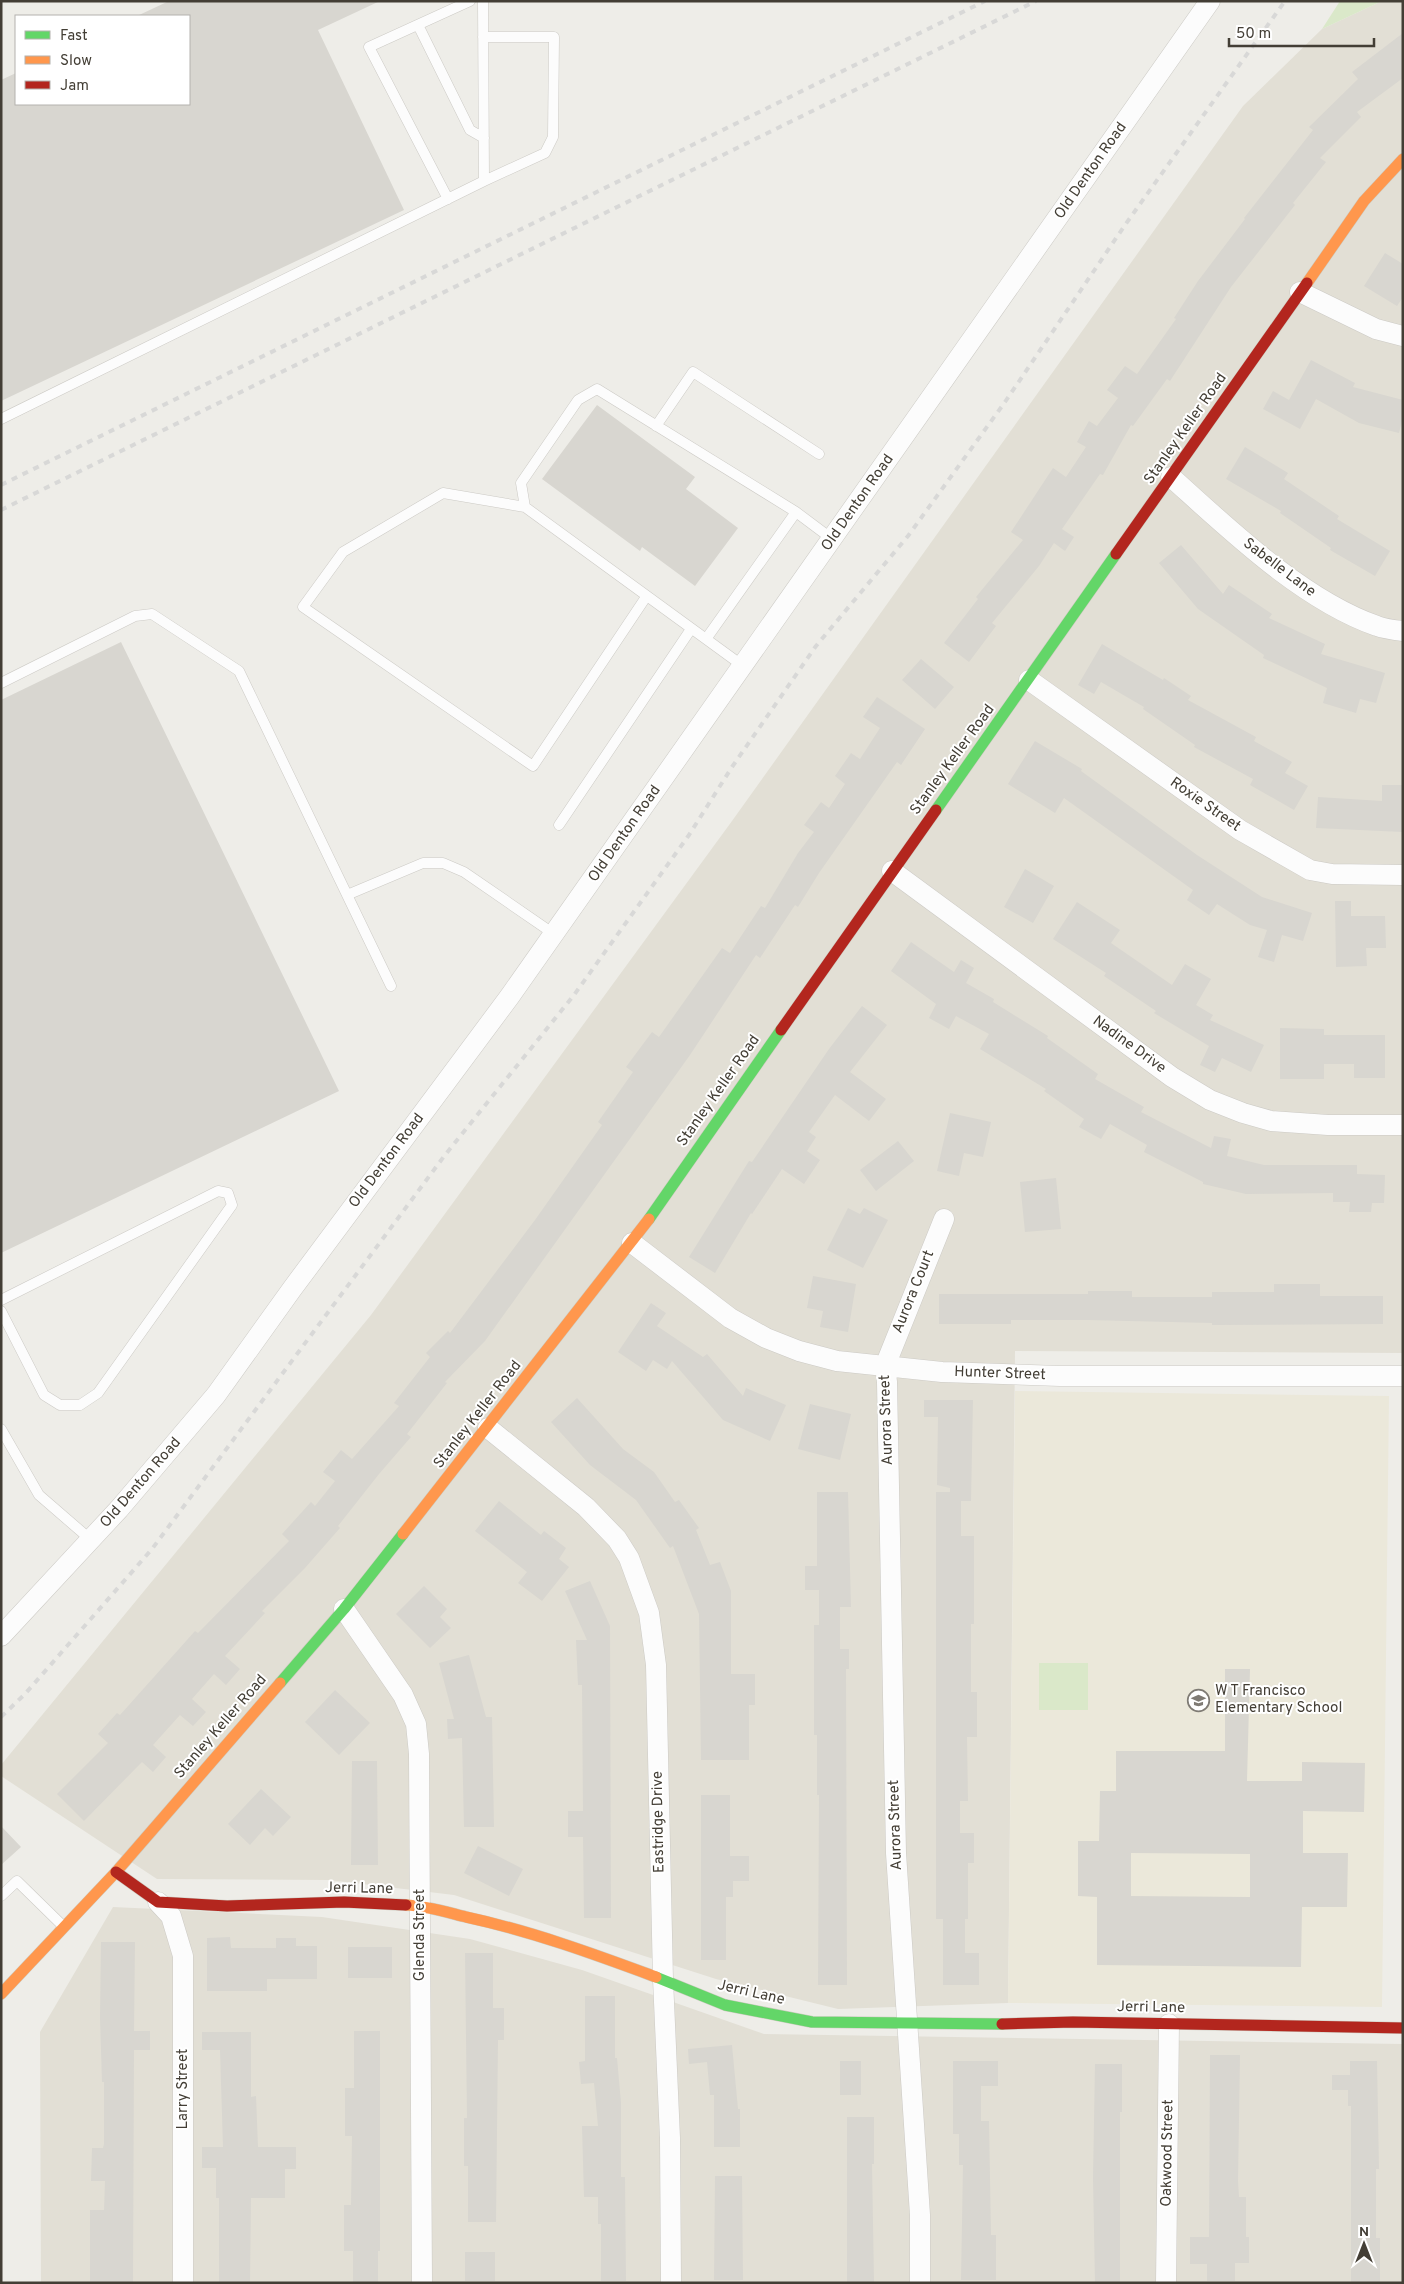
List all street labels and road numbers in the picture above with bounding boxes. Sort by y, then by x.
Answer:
street label: Old Denton Road [1051,119,1131,223]
street label: Stanley Keller Road [1140,370,1232,488]
street label: Old Denton Road [818,451,898,555]
street label: Sabelle Lane [1239,534,1319,602]
street label: Stanley Keller Road [907,701,999,819]
street label: Roxie Street [1166,774,1244,836]
street label: Old Denton Road [585,782,665,886]
street label: Nadine Drive [1088,1012,1170,1078]
street label: Stanley Keller Road [673,1032,765,1150]
street label: Old Denton Road [345,1110,429,1212]
street label: Aurora Court [889,1248,939,1336]
street label: Stanley Keller Road [430,1357,526,1473]
street label: Hunter Street [954,1363,1046,1385]
street label: Aurora Street [876,1374,898,1466]
street label: Old Denton Road [96,1434,186,1532]
street label: Stanley Keller Road [171,1671,271,1783]
street label: Eastridge Drive [649,1771,669,1873]
street label: Aurora Street [885,1779,907,1871]
street label: Jerri Lane [325,1879,393,1899]
street label: Glenda Street [411,1889,430,1981]
street label: Jerri Lane [715,1976,787,2010]
street label: Jerri Lane [1117,1998,1185,2018]
street label: Larry Street [174,2049,193,2129]
street label: Oakwood Street [1158,2099,1178,2207]

